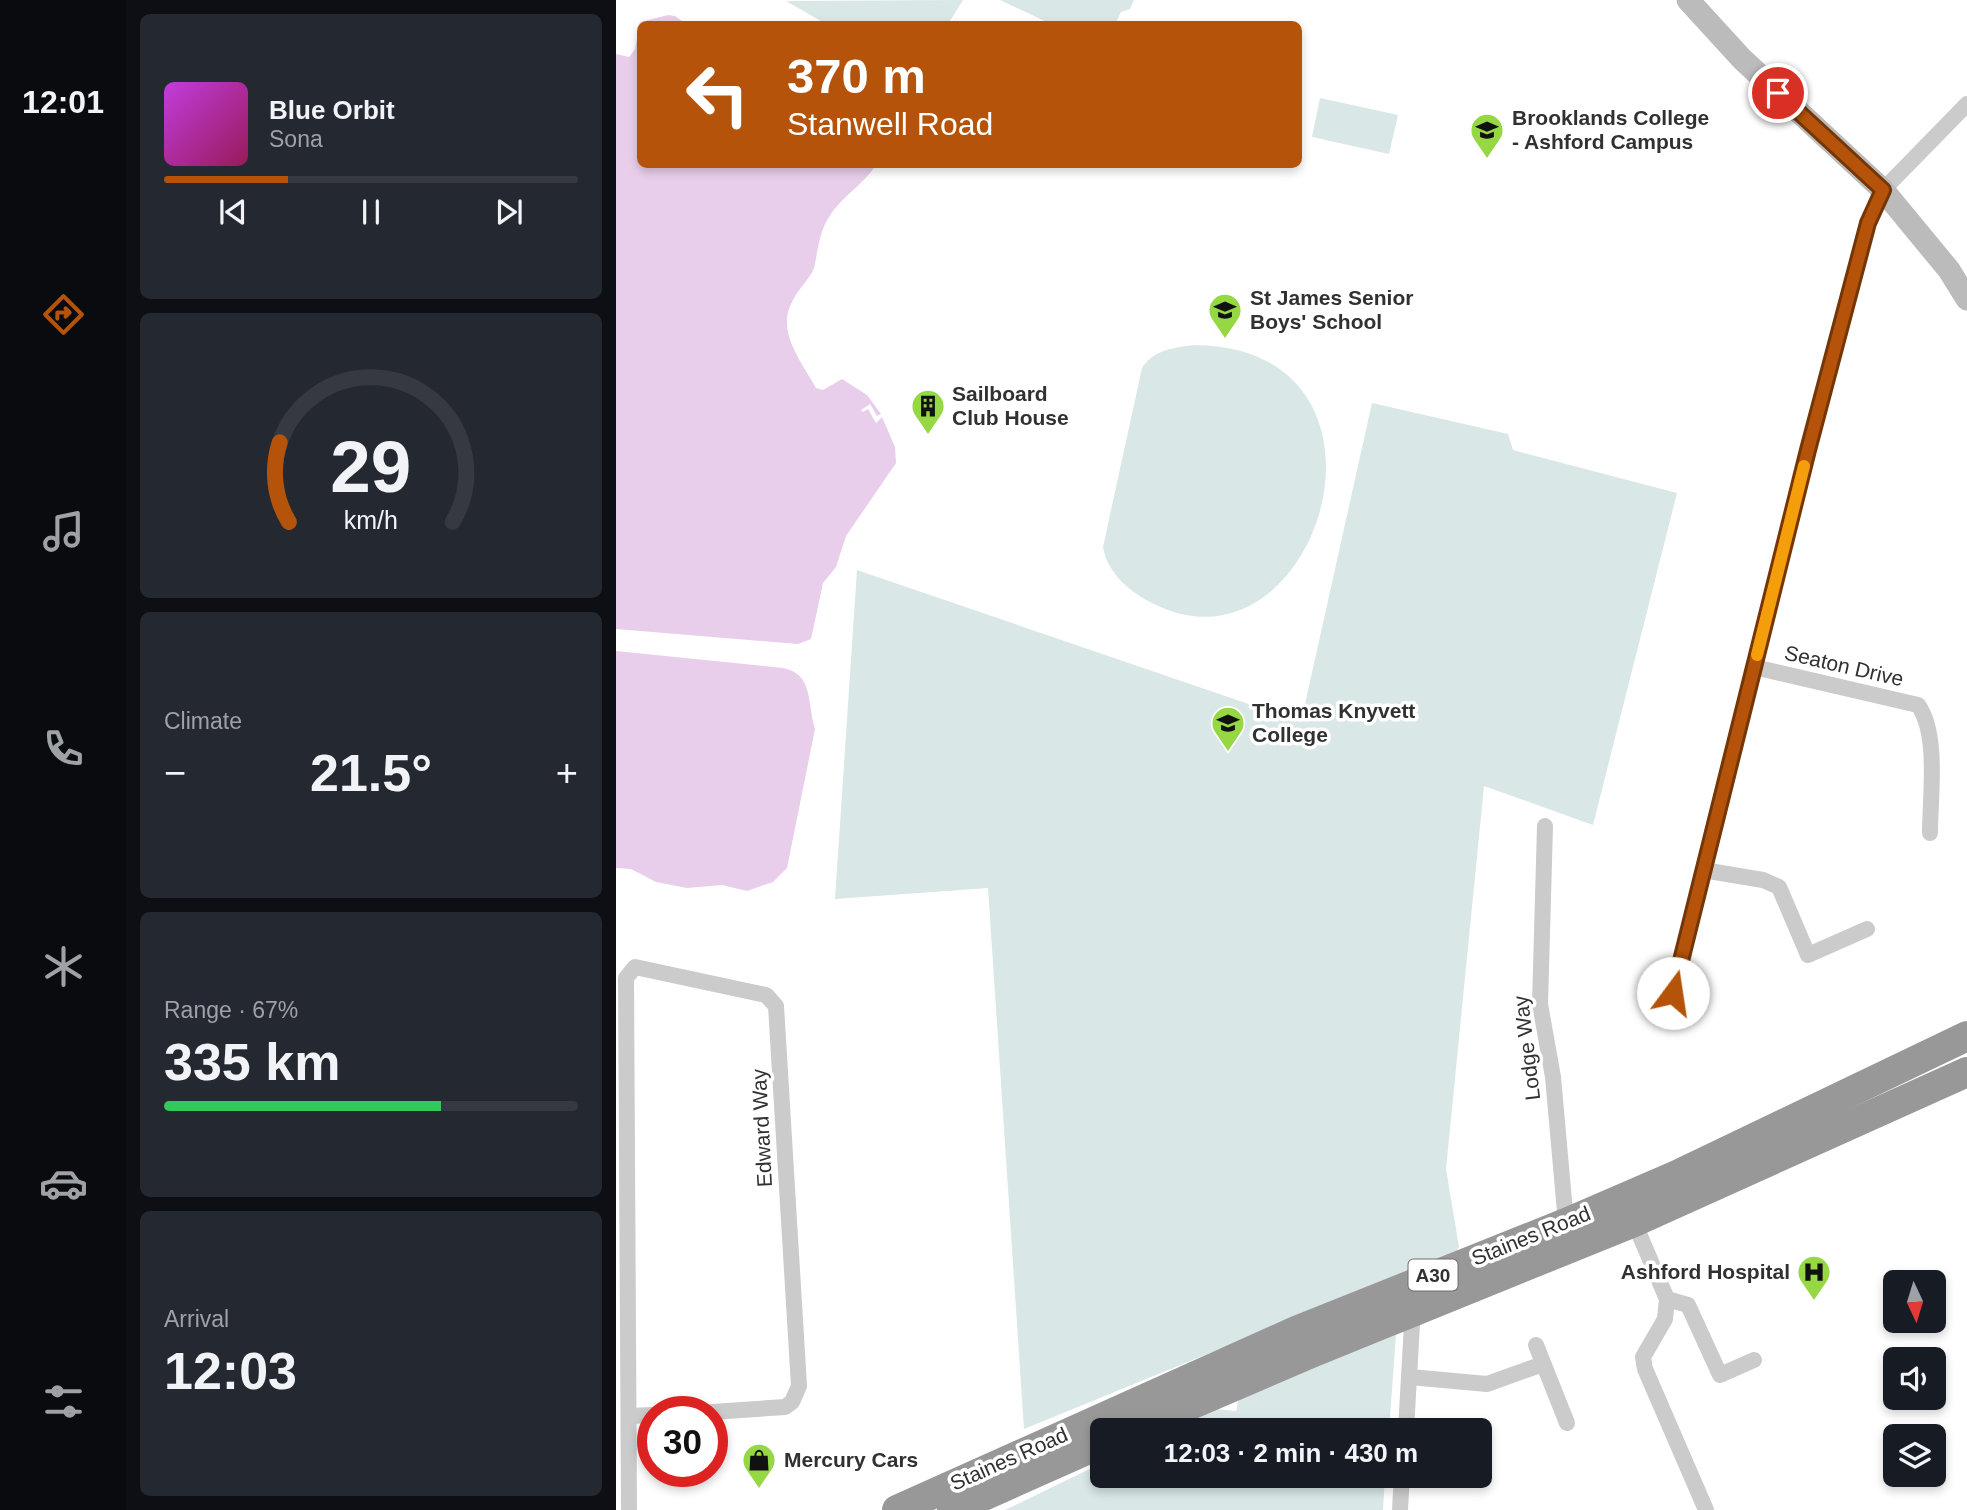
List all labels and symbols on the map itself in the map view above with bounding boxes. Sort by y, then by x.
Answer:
pin [1748,63,1808,123]
place label: Brooklands College - Ashford Campus [1512,106,1709,153]
school or university icon: Brooklands College - Ashford Campus [1468,111,1506,160]
place label: St James Senior Boys' School [1250,286,1413,333]
school or university icon: St James Senior Boys' School [1206,291,1244,340]
place label: Sailboard Club House [952,382,1069,429]
building icon: Sailboard Club House [909,387,947,436]
street label: Seaton Drive [1782,641,1906,690]
place label: Thomas Knyvett College [1252,699,1415,746]
school or university icon: Thomas Knyvett College [1209,704,1247,753]
position arrow [1636,956,1710,1030]
street label: Lodge Way [1509,994,1544,1102]
street label: Edward Way [747,1068,776,1188]
street label: Staines Road [1468,1201,1594,1270]
hospital icon: Ashford Hospital [1795,1253,1833,1302]
road number: A30 [1408,1260,1458,1290]
place label: Ashford Hospital [1621,1260,1790,1283]
north arrow [1883,1270,1946,1334]
speed limit sign: 30 [637,1396,728,1487]
street label: Staines Road [947,1422,1071,1495]
shop icon: Mercury Cars [740,1441,778,1490]
place label: Mercury Cars [784,1448,918,1471]

